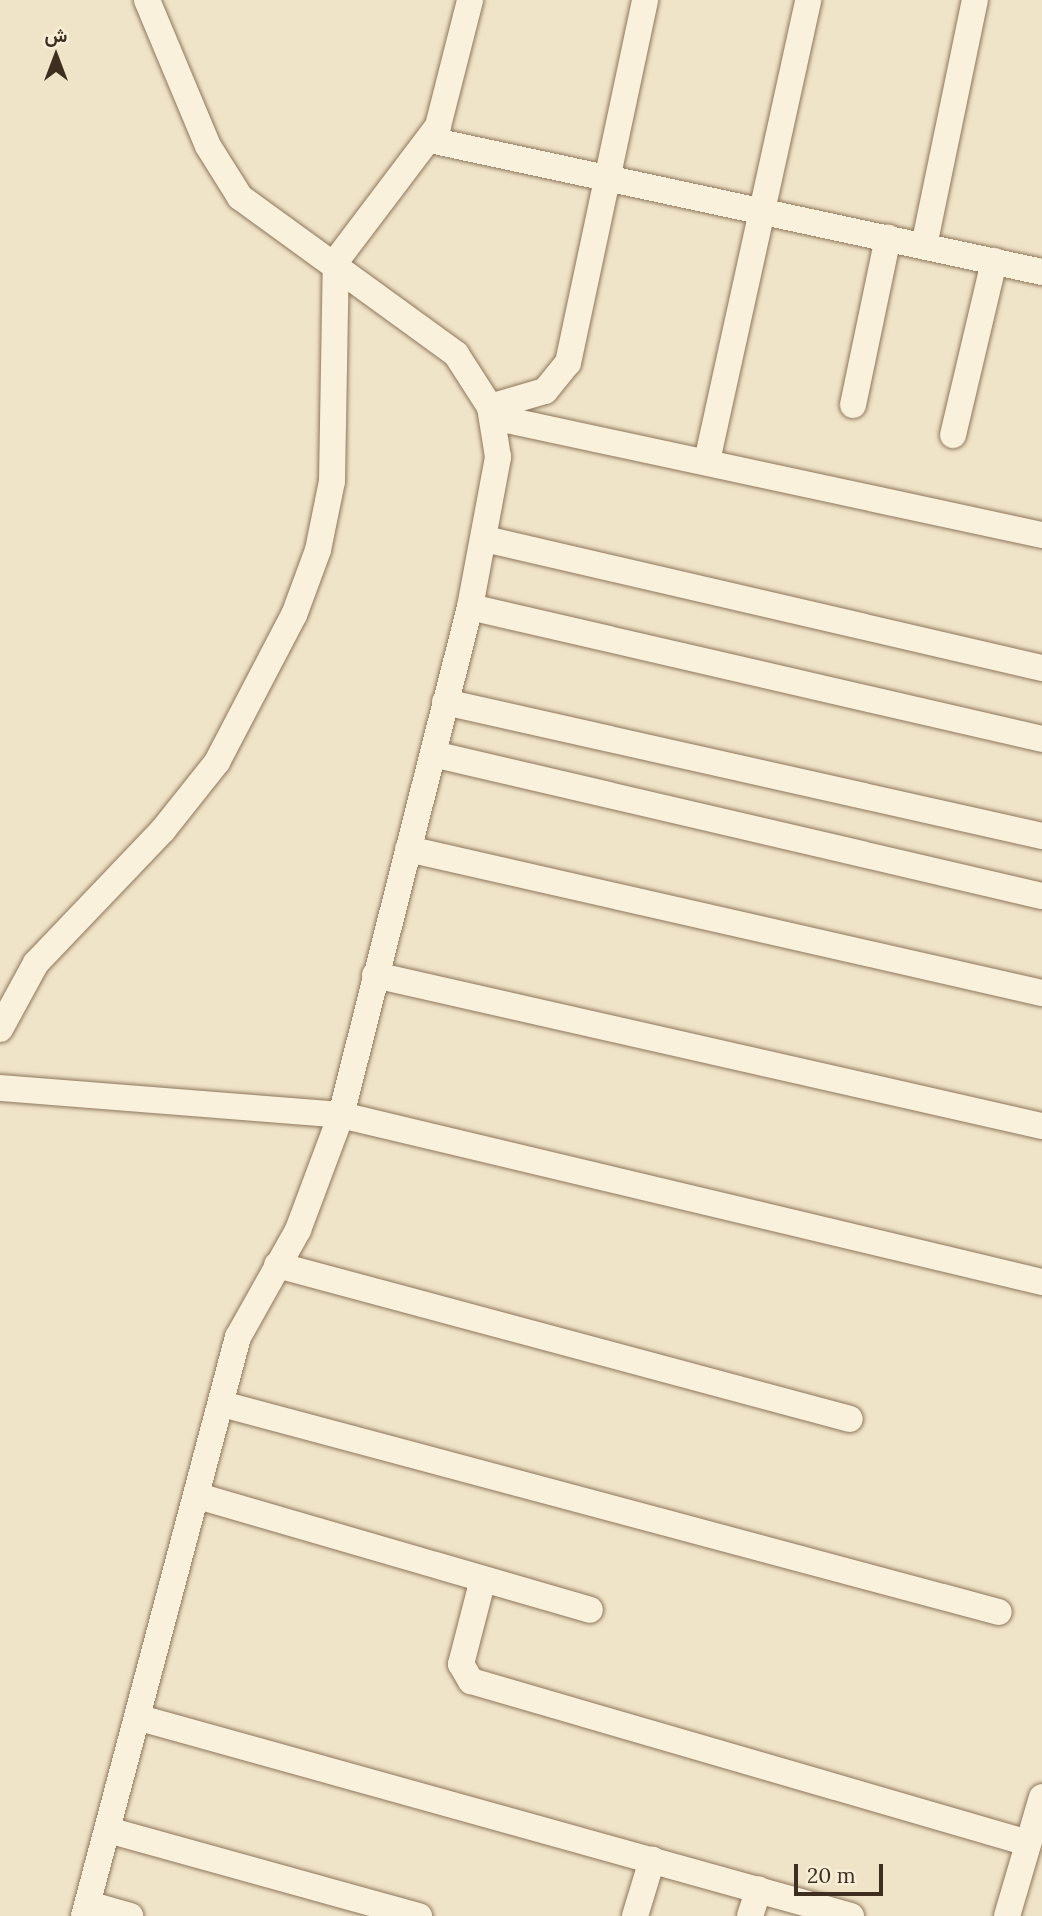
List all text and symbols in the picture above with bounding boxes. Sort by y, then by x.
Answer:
north arrow [21,21,91,91]
text: ش [45,23,67,47]
scale bar [797,1850,886,1894]
text: 20 m [807,1862,856,1889]

